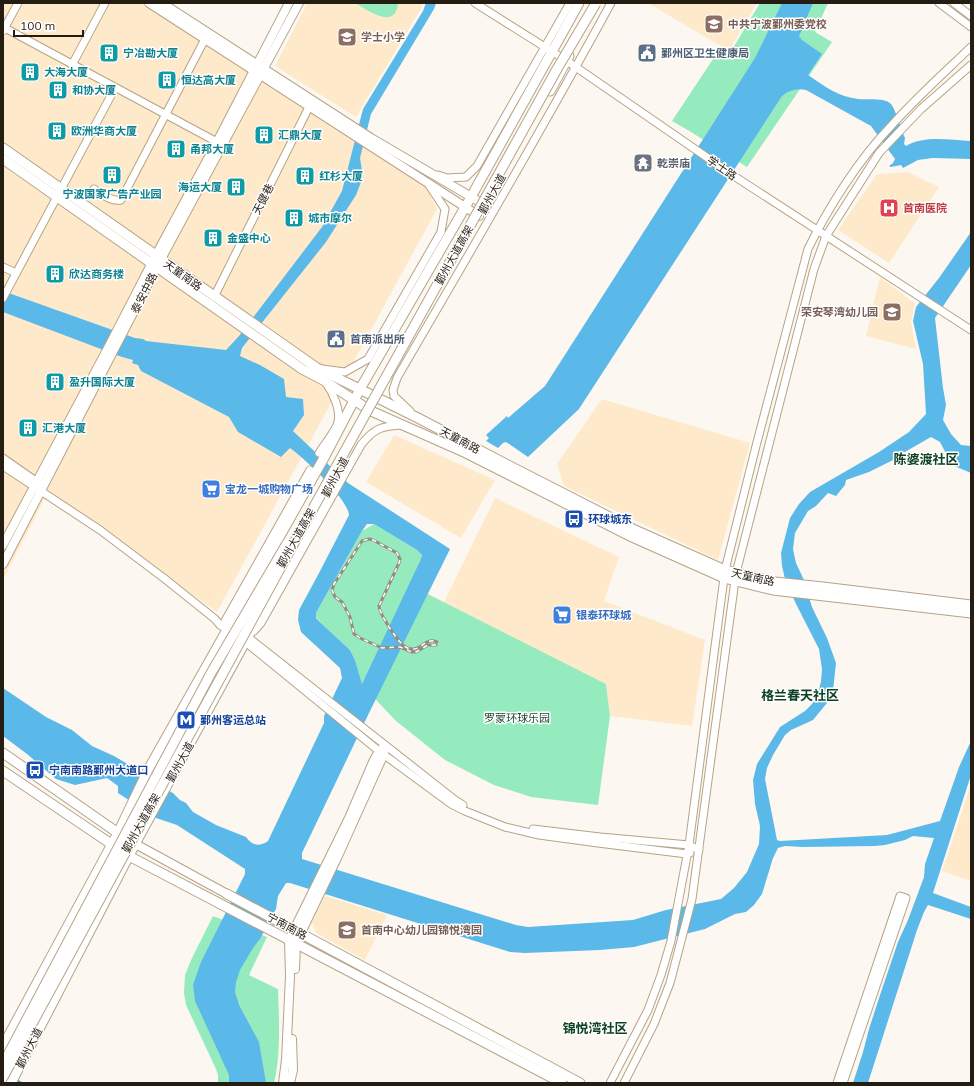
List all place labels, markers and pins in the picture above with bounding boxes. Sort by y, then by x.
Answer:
school or university icon: 中共宁波鄞州委党校 [703,13,725,35]
place label: 中共宁波鄞州委党校 [728,17,827,31]
school or university icon: 学士小学 [336,26,358,48]
place label: 学士小学 [361,30,405,44]
building icon: 宁冶勘大厦 [98,42,120,64]
public building icon: 鄞州区卫生健康局 [636,42,658,64]
place label: 宁冶勘大厦 [123,46,178,60]
place label: 鄞州区卫生健康局 [661,46,749,60]
building icon: 大海大厦 [19,61,41,83]
place label: 大海大厦 [44,65,88,79]
building icon: 恒达高大厦 [156,69,178,91]
place label: 恒达高大厦 [181,73,236,87]
building icon: 和协大厦 [47,79,69,101]
place label: 和协大厦 [72,83,116,97]
building icon: 欧洲华商大厦 [46,120,68,142]
place label: 欧洲华商大厦 [71,124,137,138]
building icon: 汇鼎大厦 [253,124,275,146]
place label: 汇鼎大厦 [278,128,322,142]
building icon: 甬邦大厦 [165,138,187,160]
place label: 甬邦大厦 [190,142,234,156]
temple icon: 乾崇庙 [632,152,654,174]
place label: 乾崇庙 [657,156,690,170]
building icon: 宁波国家广告产业园 [101,164,123,186]
building icon: 红杉大厦 [294,165,316,187]
place label: 红杉大厦 [319,169,363,183]
building icon: 海运大厦 [225,176,247,198]
place label: 海运大厦 [178,180,222,194]
place label: 宁波国家广告产业园 [63,187,162,201]
hospital icon: 首南医院 [878,197,900,219]
place label: 首南医院 [903,201,947,215]
building icon: 城市摩尔 [283,207,305,229]
place label: 城市摩尔 [308,211,352,225]
building icon: 金盛中心 [202,227,224,249]
place label: 金盛中心 [227,231,271,245]
building icon: 欣达商务楼 [44,263,66,285]
place label: 欣达商务楼 [69,267,124,281]
school or university icon: 荣安琴湾幼儿园 [881,301,903,323]
place label: 荣安琴湾幼儿园 [801,305,878,319]
public building icon: 首南派出所 [325,328,347,350]
place label: 首南派出所 [350,332,405,346]
building icon: 盈升国际大厦 [44,371,66,393]
place label: 盈升国际大厦 [69,375,135,389]
building icon: 汇港大厦 [17,417,39,439]
place label: 汇港大厦 [42,421,86,435]
supermarket icon: 宝龙一城购物广场 [200,478,222,500]
place label: 宝龙一城购物广场 [225,482,313,496]
bus stop icon: 环球城东 [563,508,585,530]
place label: 环球城东 [588,512,632,526]
supermarket icon: 银泰环球城 [551,604,573,626]
place label: 银泰环球城 [576,608,632,622]
metro station icon: 鄞州客运总站 [175,709,197,731]
place label: 鄞州客运总站 [200,713,266,727]
bus stop icon: 宁南南路鄞州大道口 [24,759,46,781]
place label: 宁南南路鄞州大道口 [49,763,148,777]
school or university icon: 首南中心幼儿园锦悦湾园 [336,919,358,941]
place label: 首南中心幼儿园锦悦湾园 [361,923,482,937]

